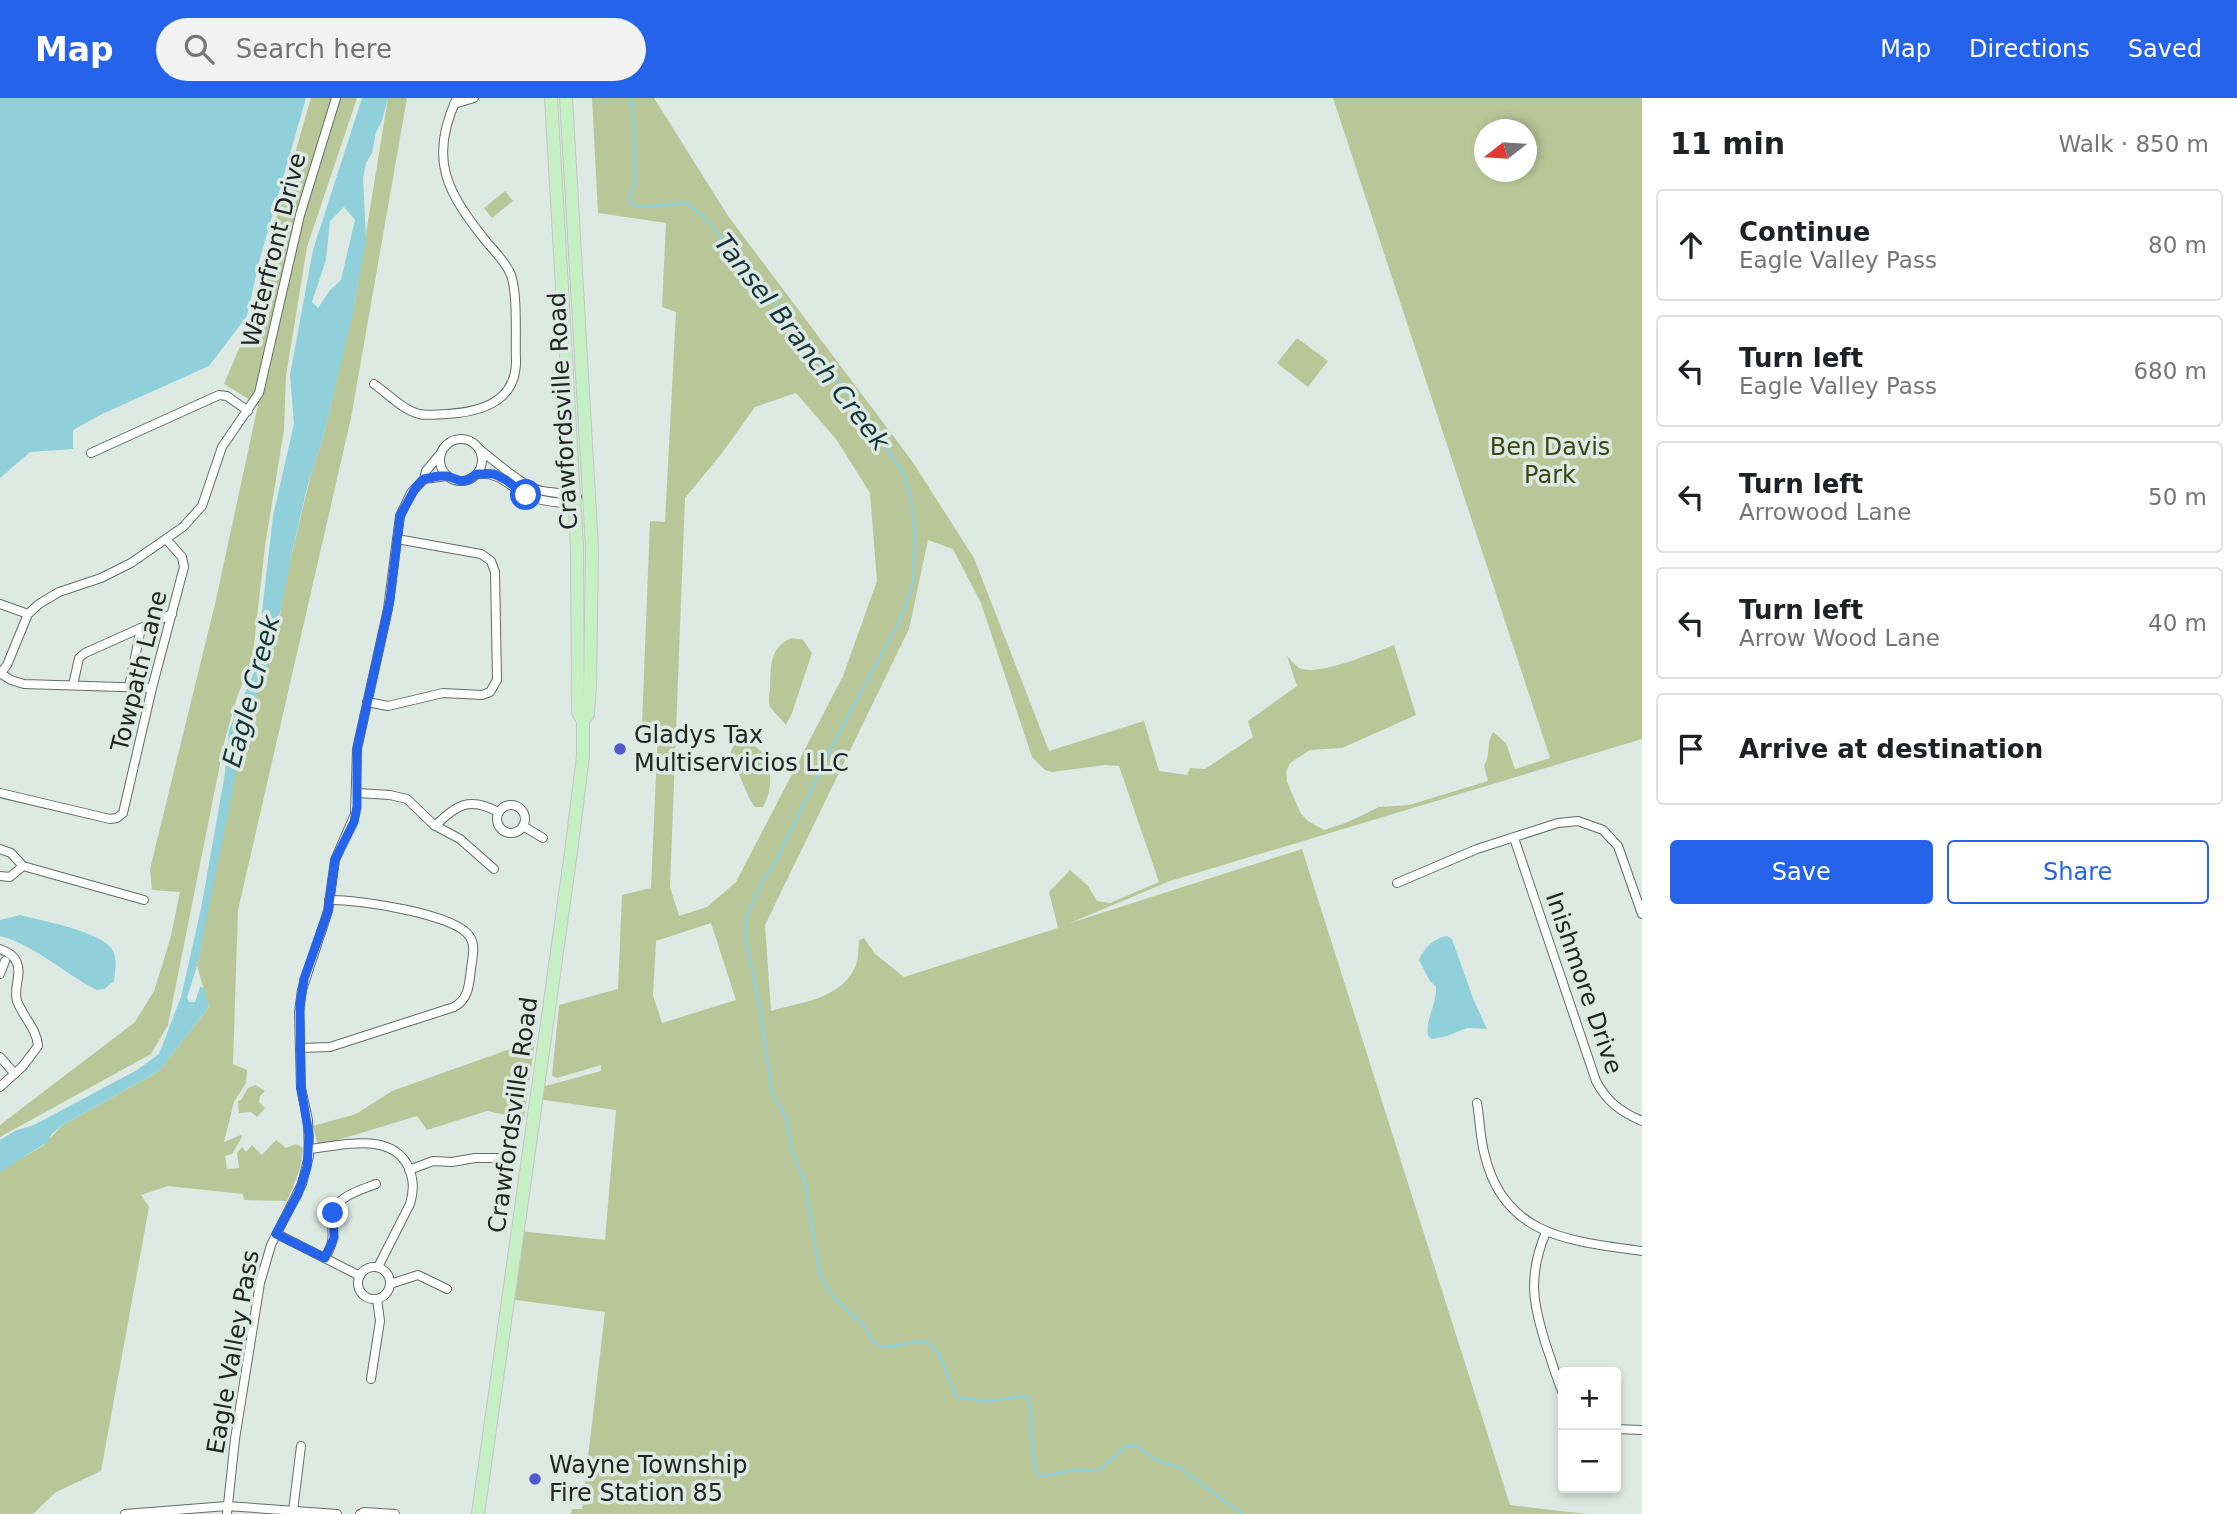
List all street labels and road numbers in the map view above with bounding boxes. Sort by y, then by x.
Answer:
street label: Waterfront Drive [236,150,312,350]
street label: Crawfordsville Road [543,291,583,531]
street label: Towpath Lane [105,587,173,755]
street label: Inishmore Drive [1540,888,1628,1078]
street label: Crawfordsville Road [483,995,543,1235]
street label: Eagle Valley Pass [201,1248,265,1456]

